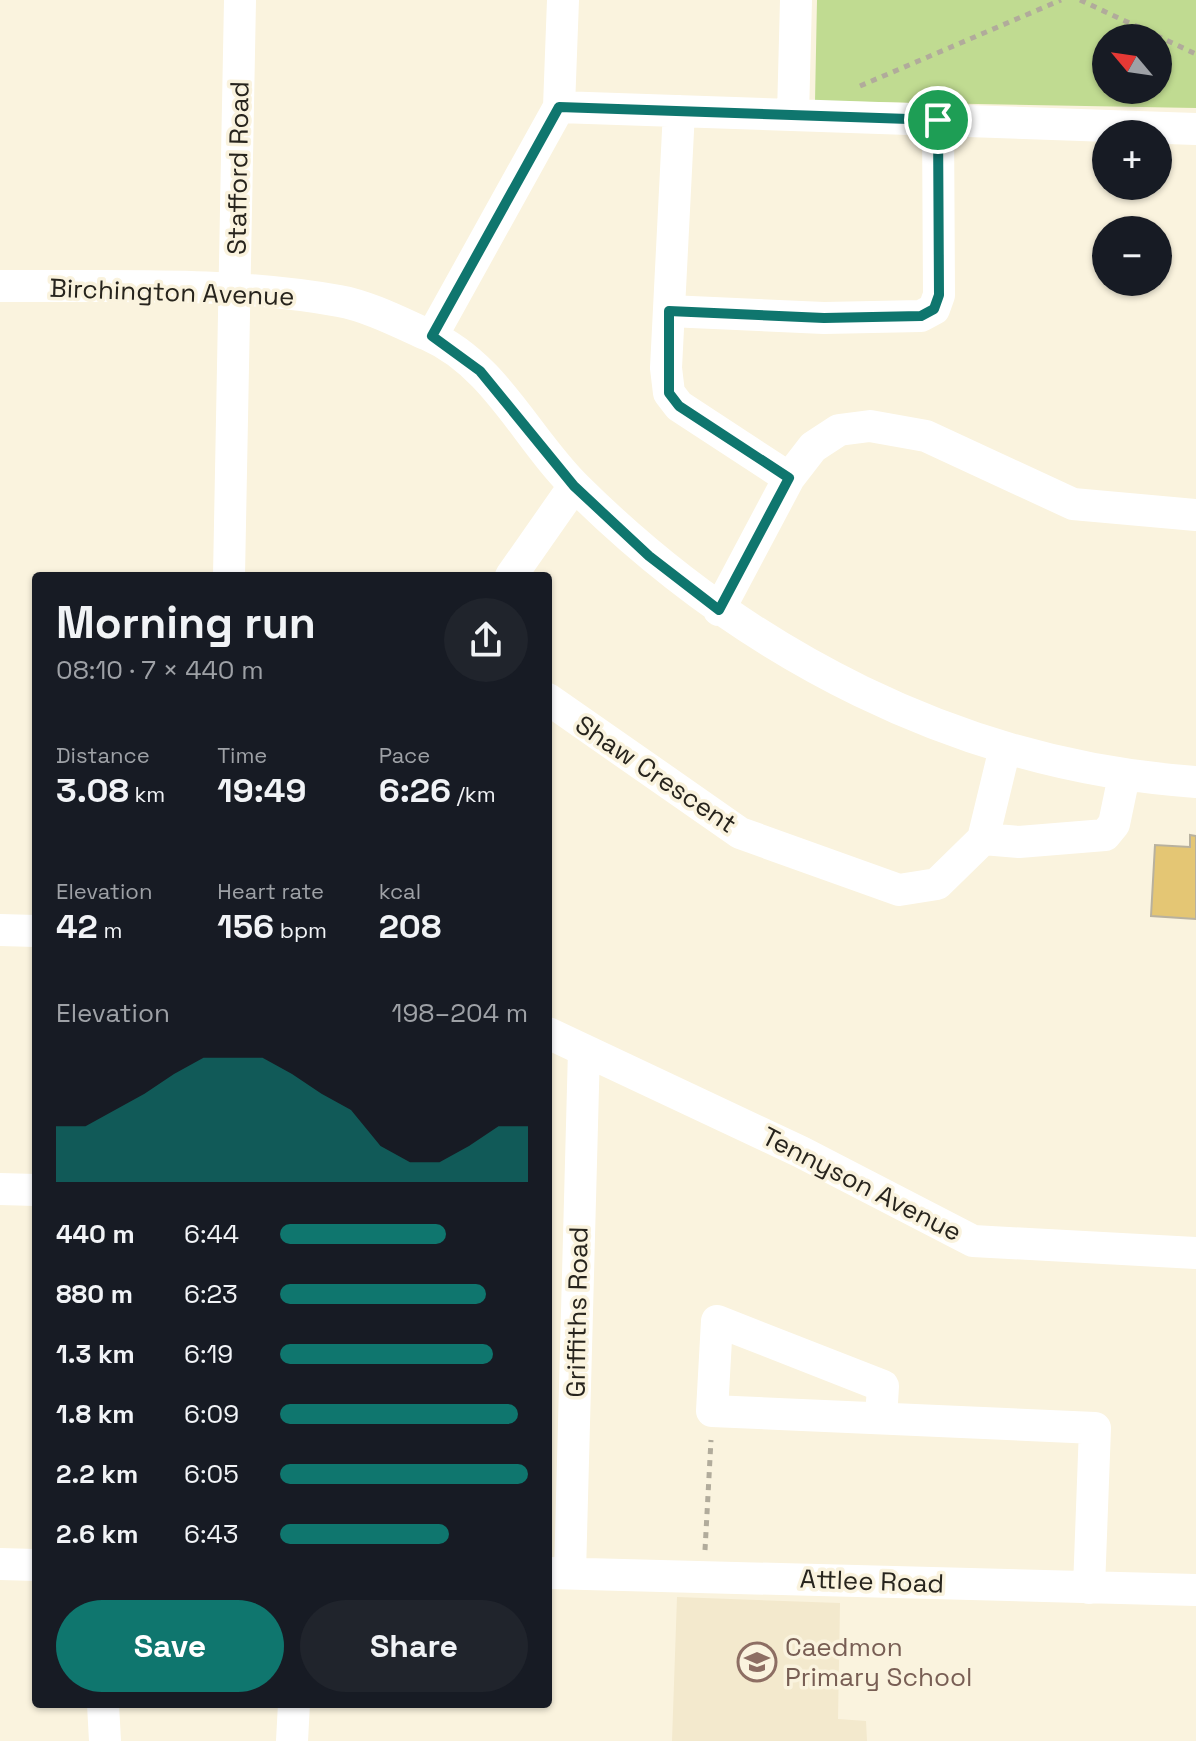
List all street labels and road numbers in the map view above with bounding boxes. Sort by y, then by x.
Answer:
street label: Stafford Road [219,81,257,255]
street label: Birchington Avenue [49,271,295,313]
street label: Shaw Crescent [569,707,743,841]
street label: Tennyson Avenue [756,1119,968,1249]
street label: Griffiths Road [559,1226,595,1398]
street label: Attlee Road [799,1561,945,1601]

